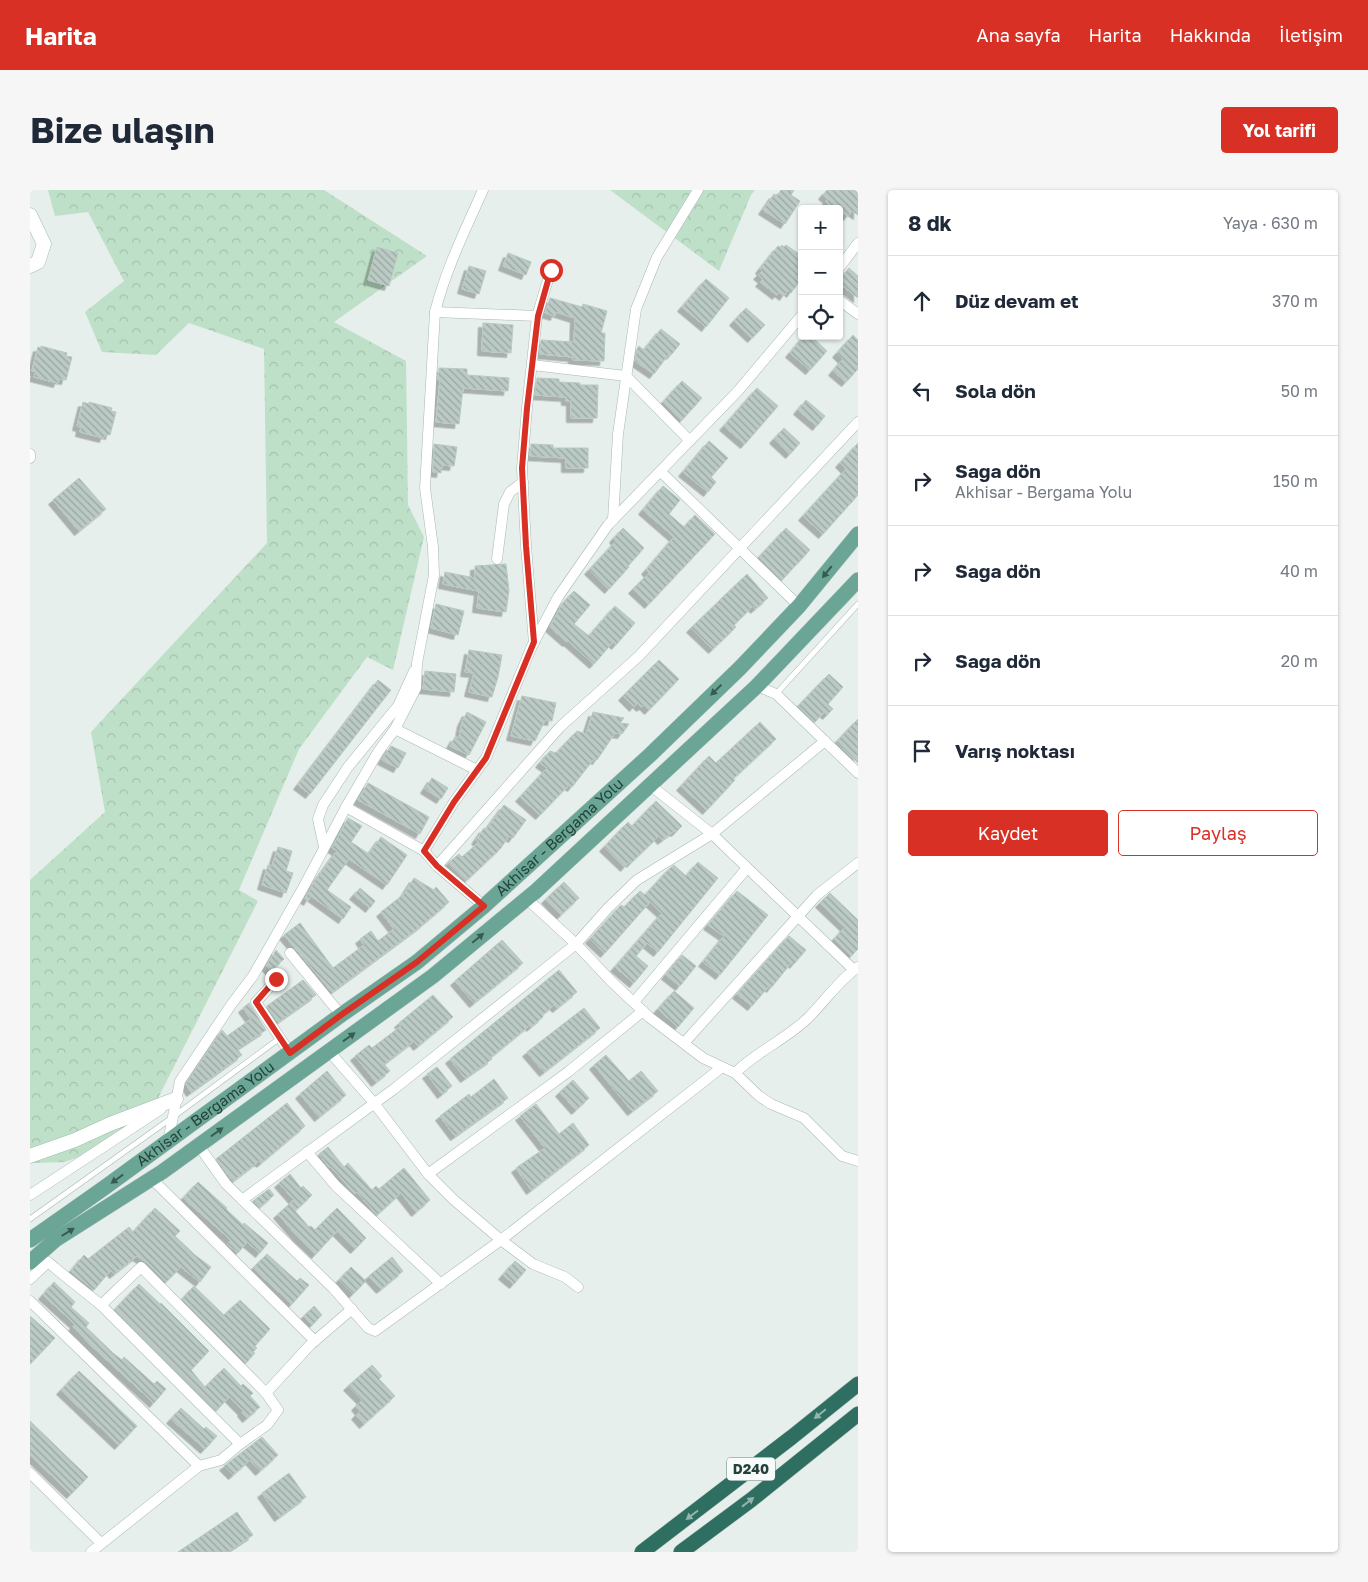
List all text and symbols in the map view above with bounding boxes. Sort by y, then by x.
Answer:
text: Harita [25,21,97,50]
text: Ana sayfa [977,24,1061,46]
text: Harita [1089,24,1142,46]
text: Hakkında [1170,24,1251,46]
text: İletişim [1279,24,1343,46]
button: Yol tarifi [1221,107,1338,153]
text: Bize ulaşın [30,109,215,151]
map controls [798,205,843,340]
button: + [798,205,843,250]
text: 8 dk [908,210,952,236]
text: Yaya · 630 m [1223,213,1318,233]
button: − [798,250,843,295]
route start [540,259,563,282]
icon: ahead [908,287,936,315]
text: Düz devam et [955,289,1079,312]
text: 370 m [1272,291,1318,311]
button: locate [798,295,843,340]
icon: left [908,377,936,405]
text: Sola dön [955,379,1036,402]
text: 50 m [1281,381,1318,401]
text: Sağa dön [955,459,1041,482]
icon: right [908,467,936,495]
text: 150 m [1273,471,1318,491]
text: Akhisar - Bergama Yolu [955,482,1132,502]
icon: right [908,557,936,585]
text: Sağa dön [955,559,1041,582]
text: 40 m [1280,561,1318,581]
one-way arrow [822,565,833,578]
icon: right [908,647,936,675]
text: Sağa dön [955,649,1041,672]
text: 20 m [1281,651,1318,671]
one-way arrow [711,684,723,696]
icon: arrive [908,737,936,765]
text: Varış noktası [955,739,1075,762]
street label: Akhisar - Bergama Yolu [491,774,626,899]
button: Kaydet [908,810,1108,856]
button: Paylaş [1118,810,1318,856]
one-way arrow [472,933,485,944]
route end [265,968,288,991]
one-way arrow [342,1032,356,1042]
street label: Akhisar - Bergama Yolu [132,1057,277,1169]
one-way arrow [210,1127,224,1137]
one-way arrow [110,1174,124,1184]
one-way arrow [61,1227,74,1236]
one-way arrow [814,1409,827,1420]
road number: D240 [727,1458,775,1480]
one-way arrow [741,1496,754,1507]
one-way arrow [686,1509,699,1520]

